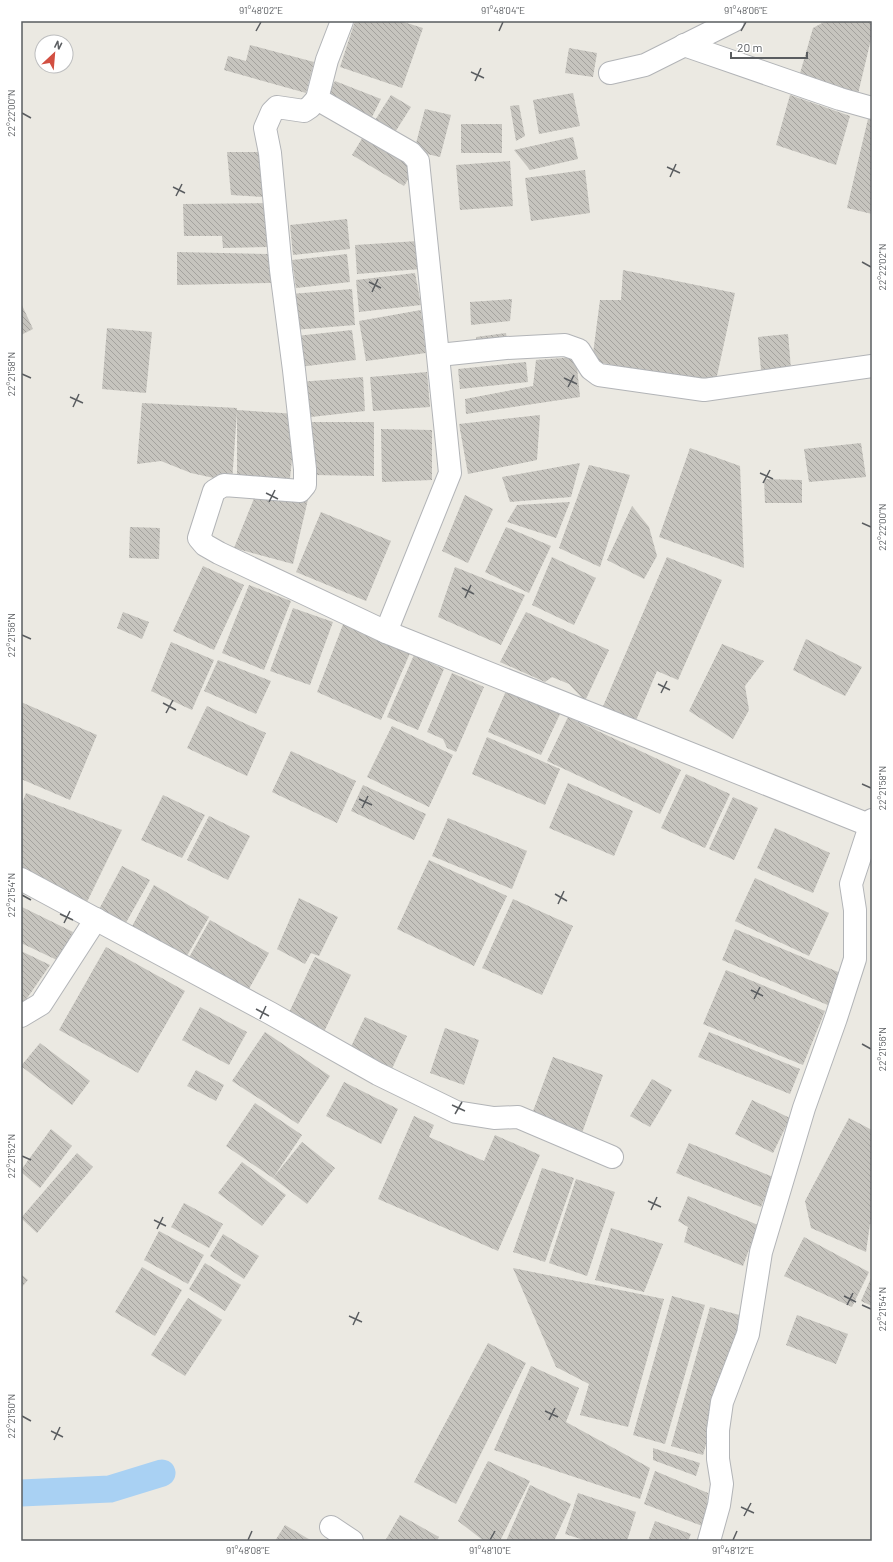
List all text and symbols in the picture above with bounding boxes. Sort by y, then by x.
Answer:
text: 91°48'02"E [239,4,283,16]
text: 91°48'04"E [481,4,525,16]
text: 91°48'06"E [724,4,768,16]
north arrow [34,34,74,74]
scale bar [731,34,807,60]
text: N [52,37,65,52]
text: 20 m [737,40,763,54]
text: 22°22'00"N [5,89,17,137]
text: 22°22'02"N [876,244,888,290]
text: 22°21'58"N [5,352,17,396]
text: 22°22'00"N [876,503,888,551]
text: 22°21'56"N [5,613,17,657]
text: 22°21'58"N [876,766,888,810]
text: 22°21'54"N [5,873,17,917]
text: 22°21'56"N [876,1027,888,1071]
text: 22°21'52"N [5,1134,17,1178]
text: 22°21'54"N [876,1287,888,1331]
text: 22°21'50"N [5,1394,17,1438]
text: 91°48'08"E [226,1544,270,1556]
text: 91°48'10"E [469,1544,511,1556]
text: 91°48'12"E [712,1544,754,1556]

